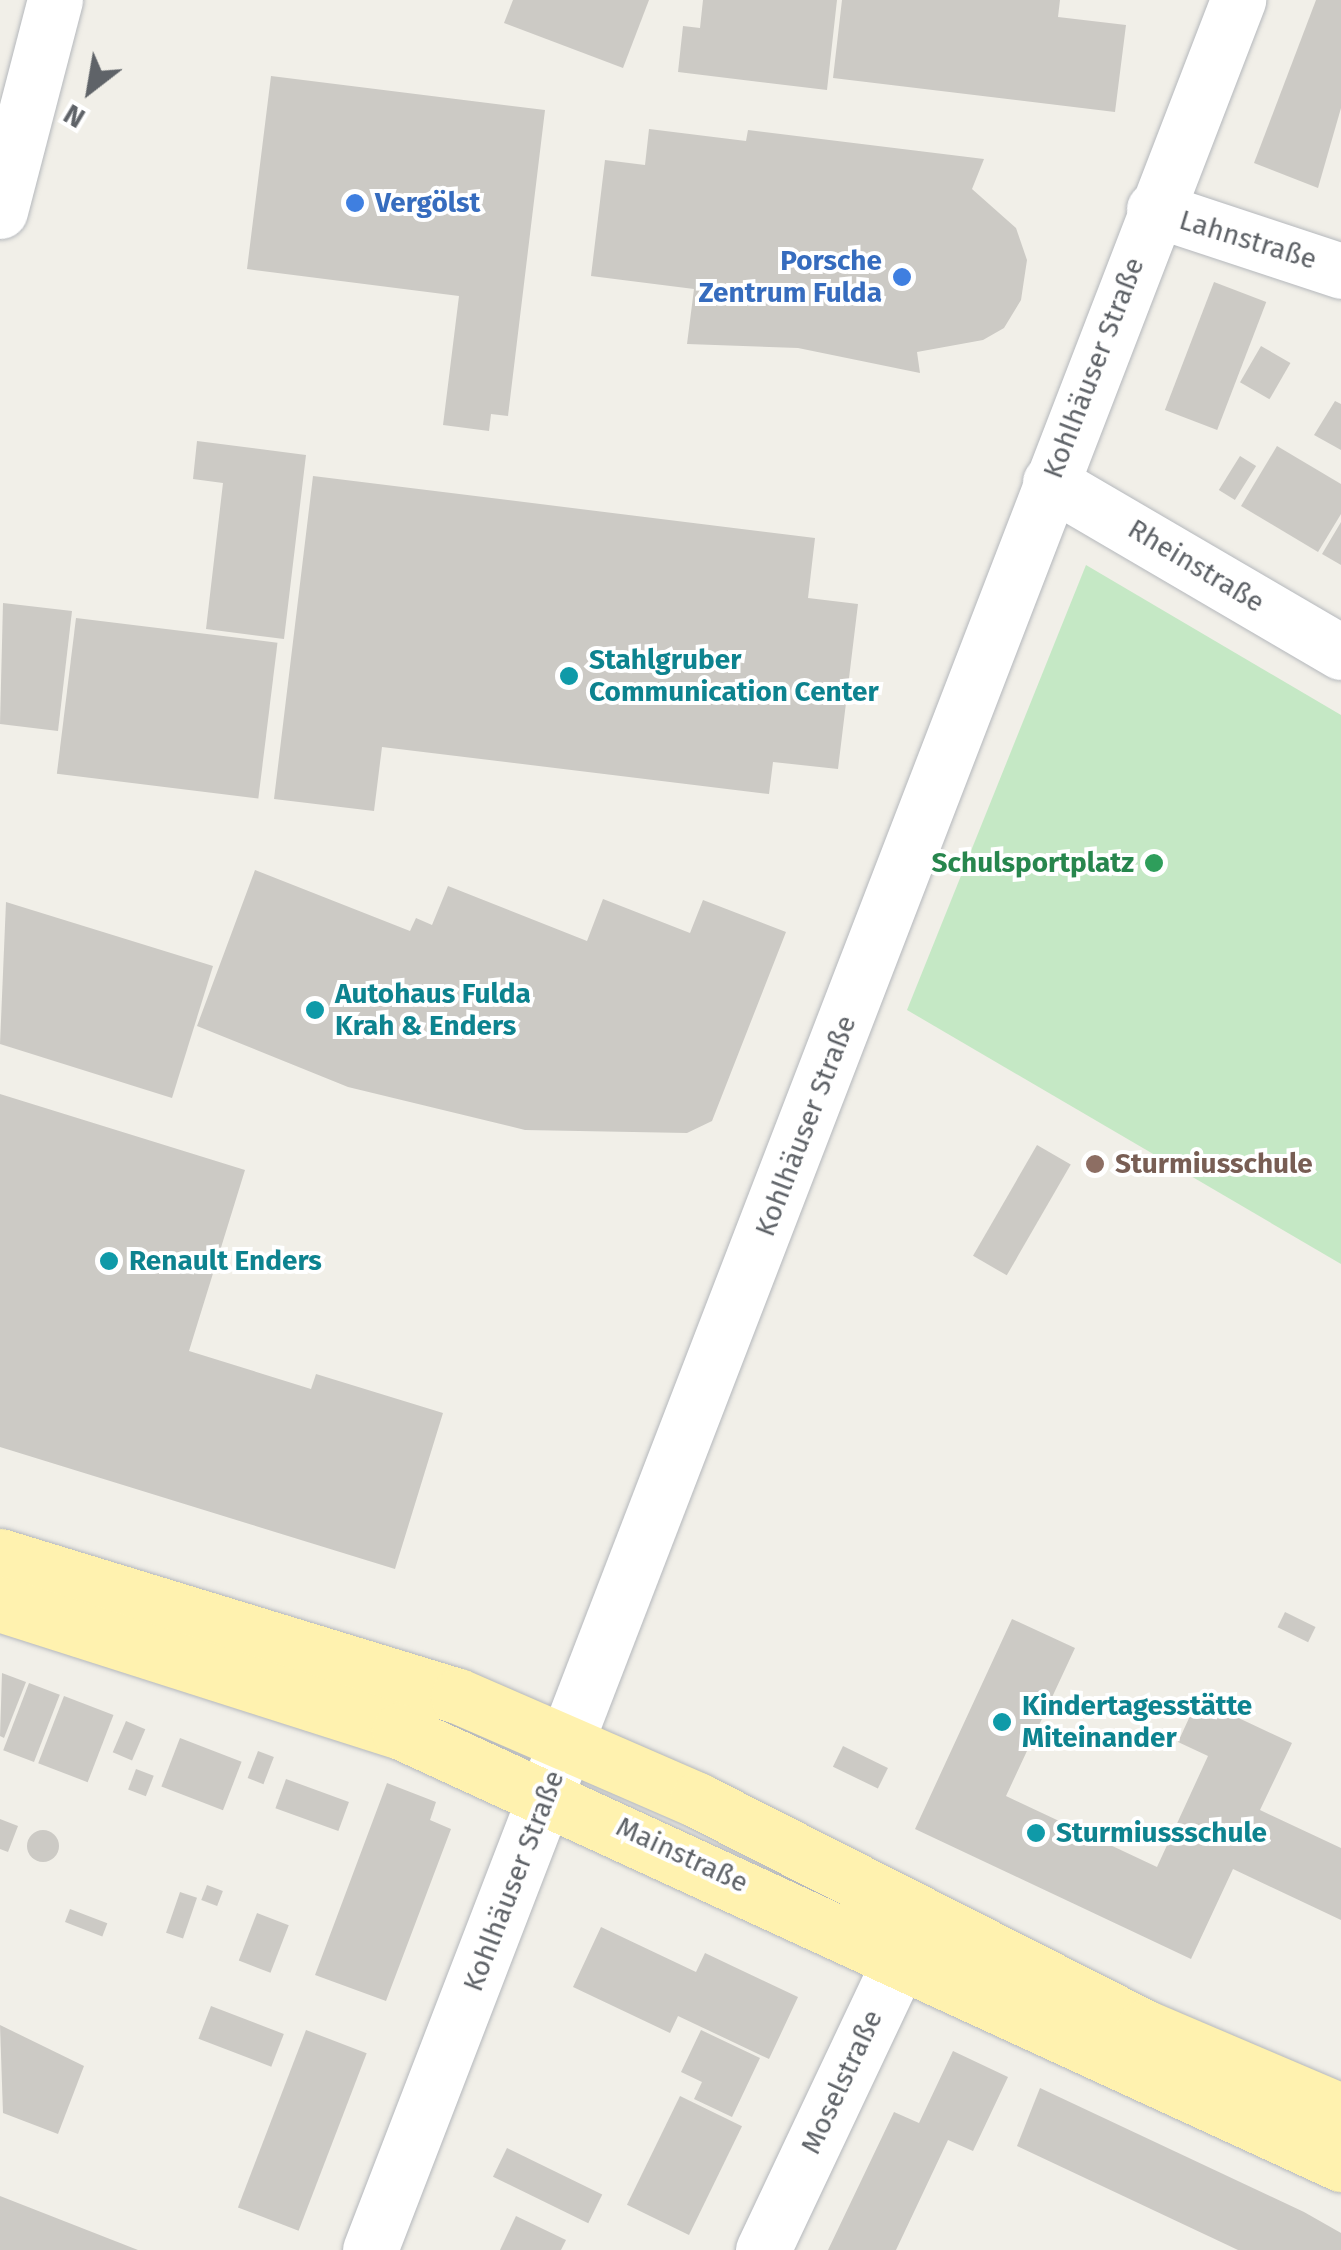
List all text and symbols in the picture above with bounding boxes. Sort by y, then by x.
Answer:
north arrow [40,40,140,140]
text: N [58,97,91,135]
place label: Vergölst [375,186,480,220]
marker: Vergölst [344,192,366,214]
street label: Lahnstraße [1175,203,1321,277]
place label: Porsche Zentrum Fulda [698,244,882,310]
street label: Kohlhäuser Straße [1036,253,1152,483]
marker: Porsche Zentrum Fulda [891,266,913,288]
street label: Rheinstraße [1122,512,1270,620]
place label: Stahlgruber Communication Center [589,643,879,709]
marker: Stahlgruber Communication Center [558,665,580,687]
place label: Schulsportplatz [932,846,1134,880]
marker: Schulsportplatz [1143,852,1165,874]
place label: Autohaus Fulda Krah & Enders [335,977,531,1043]
marker: Autohaus Fulda Krah & Enders [304,999,326,1021]
street label: Kohlhäuser Straße [748,1011,864,1241]
place label: Sturmiusschule [1115,1147,1313,1181]
marker: Sturmiusschule [1084,1153,1106,1175]
place label: Renault Enders [129,1244,322,1278]
marker: Renault Enders [98,1250,120,1272]
place label: Kindertagesstätte Miteinander [1022,1689,1252,1755]
marker: Kindertagesstätte Miteinander [991,1711,1013,1733]
street label: Kohlhäuser Straße [456,1766,572,1996]
street label: Mainstraße [611,1810,753,1900]
place label: Sturmiussschule [1056,1816,1267,1850]
marker: Sturmiussschule [1025,1822,1047,1844]
street label: Moselstraße [794,2005,890,2159]

